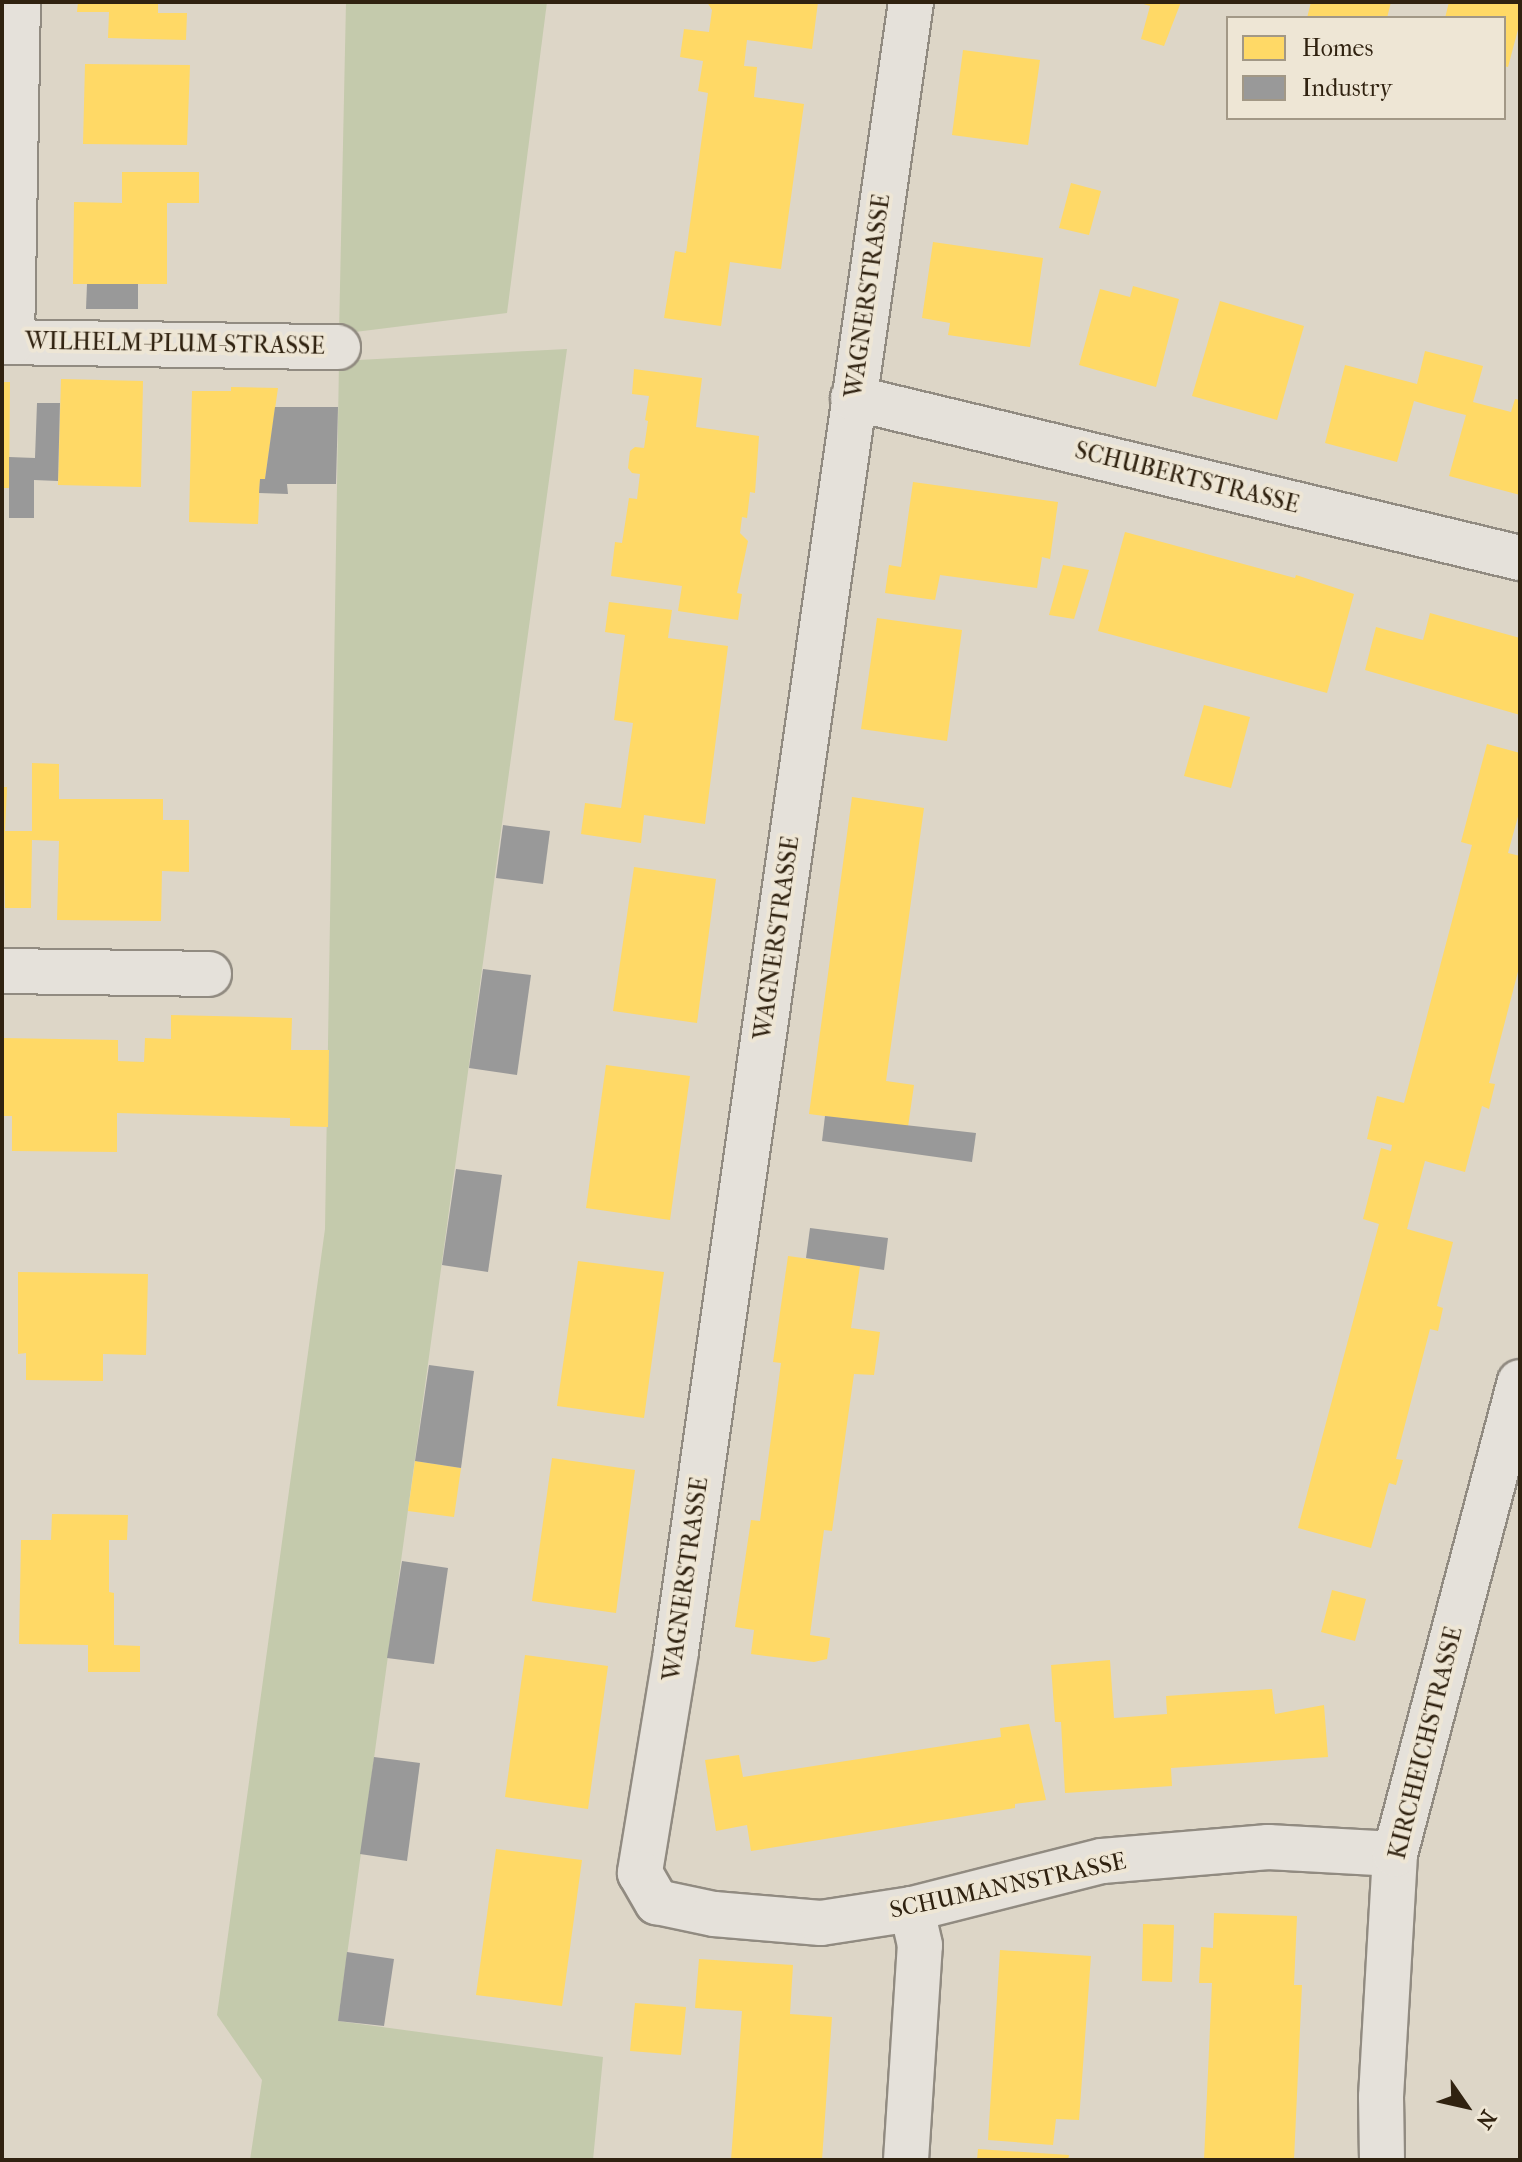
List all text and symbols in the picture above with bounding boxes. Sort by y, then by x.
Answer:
legend [1226,16,1506,120]
text: Homes [1302,34,1373,62]
text: Industry [1302,74,1392,102]
street label: WAGNERSTRASSE [839,192,897,400]
street label: WILHELM-PLUM-STRASSE [25,327,325,361]
street label: SCHUBERTSTRASSE [1072,436,1302,520]
street label: WAGNERSTRASSE [748,834,806,1042]
street label: WAGNERSTRASSE [657,1475,715,1683]
street label: KIRCHEICHSTRASSE [1383,1624,1469,1862]
street label: SCHUMANNSTRASSE [887,1847,1129,1925]
north arrow [1426,2066,1506,2146]
text: N [1470,2105,1501,2134]

